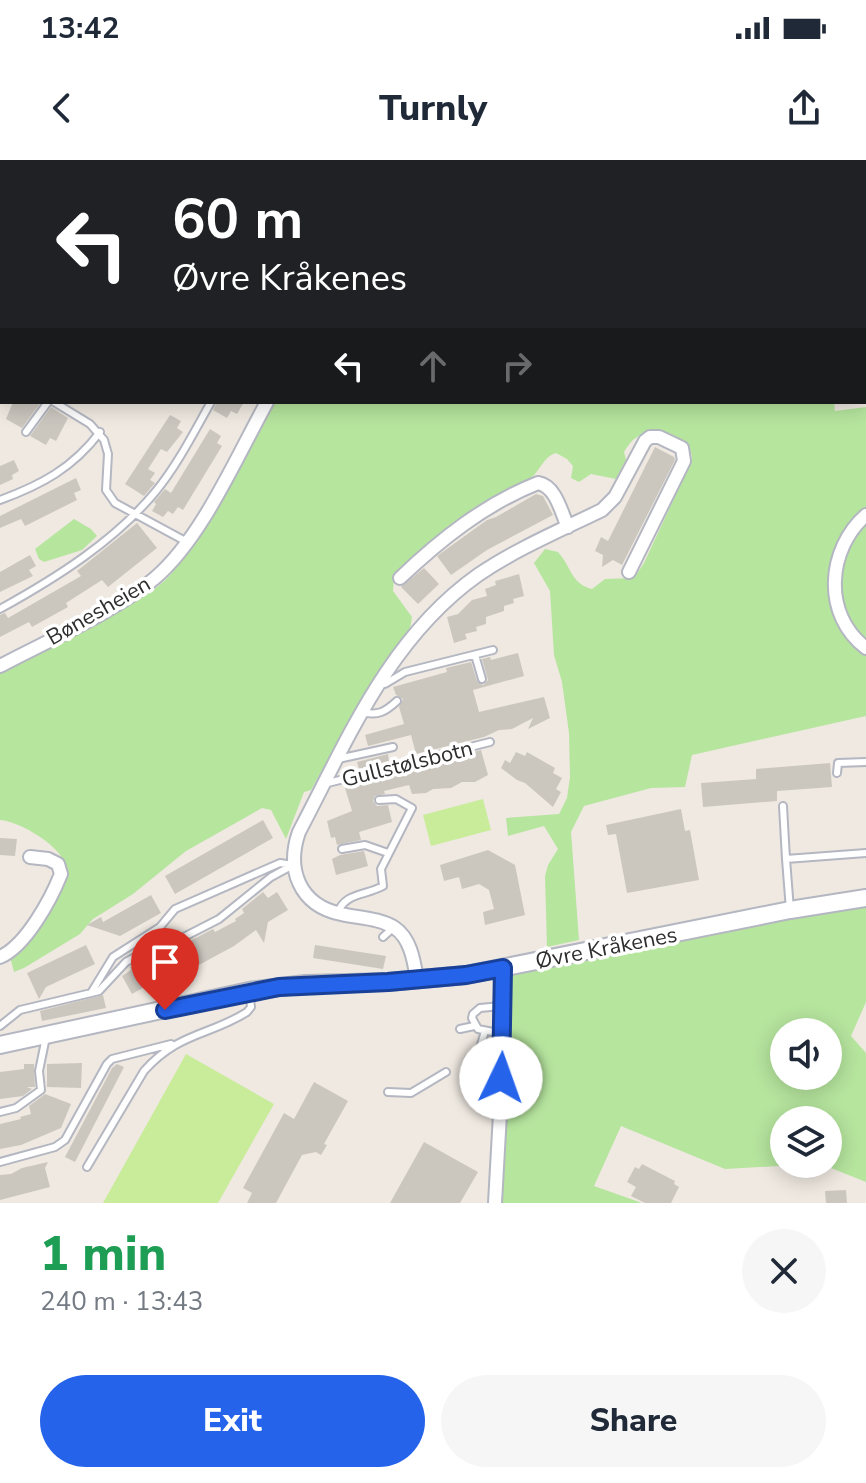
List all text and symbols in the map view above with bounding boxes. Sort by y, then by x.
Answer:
text: 13:42 [40,8,119,49]
text: Turnly [379,84,487,133]
icon: back [40,86,84,130]
icon: share [782,86,826,130]
text: 60 m [172,181,303,258]
icon: left [40,192,144,296]
text: Øvre Kråkenes [172,254,407,303]
icon: left [327,344,371,388]
icon: ahead [411,344,455,388]
icon: right [495,344,539,388]
street label: Bønesheien [41,569,156,653]
street label: Gullstølsbotn [339,733,476,795]
street label: Øvre Kråkenes [533,920,680,976]
pin [131,928,199,1010]
icon: arrive [143,940,187,984]
map controls [770,1018,842,1178]
button: sound [770,1018,842,1090]
position arrow [459,1036,543,1120]
button: layers [770,1106,842,1178]
text: 1 min [40,1221,166,1287]
button: close [742,1229,826,1313]
text: 240 m · 13:43 [40,1284,203,1319]
button: Exit [40,1375,425,1467]
button: Share [441,1375,826,1467]

